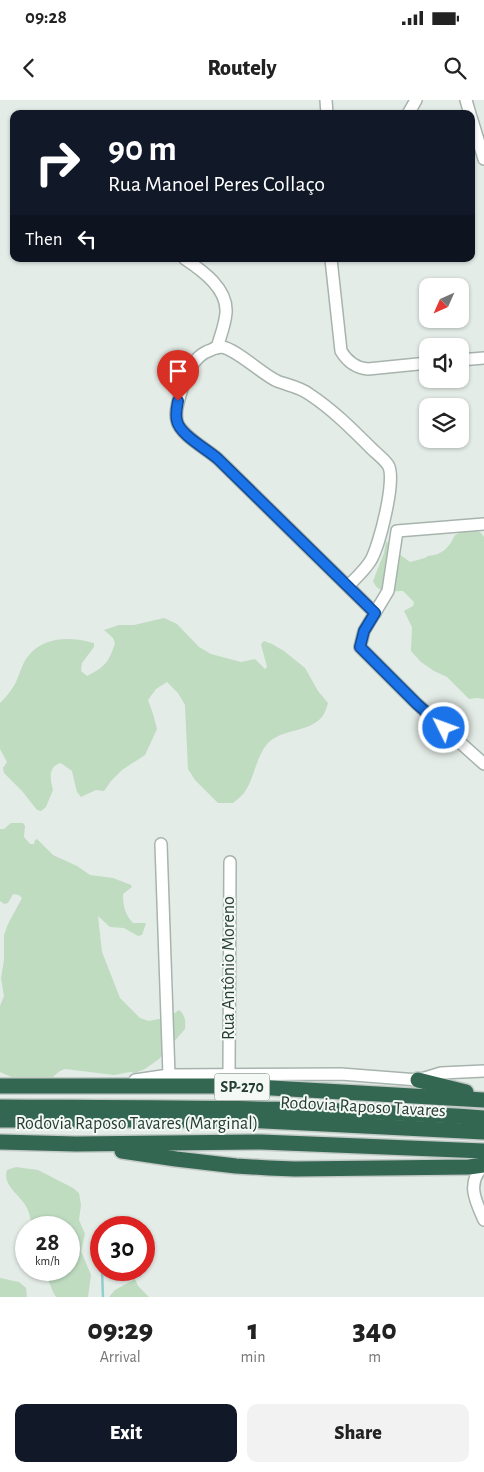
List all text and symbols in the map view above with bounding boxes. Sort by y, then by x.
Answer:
text: 09:28 [25,8,67,27]
icon: back [15,54,43,82]
icon: search [441,54,469,82]
text: Routely [207,57,277,79]
icon: right [25,130,90,195]
text: 90 m [108,132,177,167]
text: Rua Manoel Peres Collaço [108,173,325,195]
icon: left [73,225,101,253]
text: Then [25,230,63,249]
north arrow [419,278,469,328]
map controls [419,278,469,448]
button: sound [419,338,469,388]
pin [157,350,199,401]
icon: arrive [164,357,192,385]
button: layers [419,398,469,448]
position arrow [417,701,469,753]
street label: Rua Antônio Moreno [220,896,238,1040]
road number: SP-270 [214,1074,270,1100]
street label: Rodovia Raposo Tavares [280,1094,446,1120]
street label: Rodovia Raposo Tavares (Marginal) [16,1115,258,1133]
speed limit sign: 30 [90,1216,155,1281]
text: 28 [35,1230,60,1255]
text: km/h [35,1255,60,1267]
text: 09:29 [87,1315,153,1345]
text: 1 [247,1315,258,1345]
text: 340 [353,1315,397,1345]
text: Arrival [100,1349,141,1365]
text: min [240,1349,265,1365]
text: m [368,1349,381,1365]
button: Exit [15,1404,237,1462]
button: Share [247,1404,469,1462]

